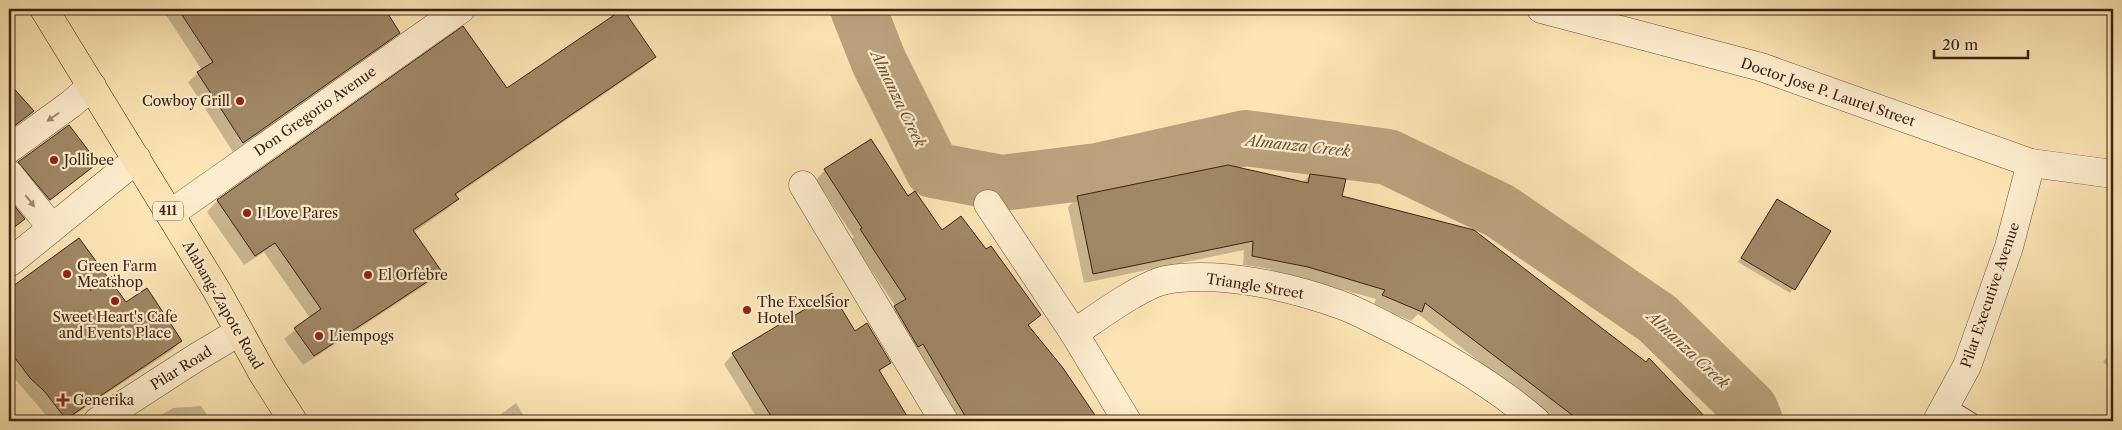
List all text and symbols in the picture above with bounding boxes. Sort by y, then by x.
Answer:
scale bar [1934,28,2028,60]
text: 20 m [1942,35,1978,54]
water label: Almanza Creek [866,45,930,150]
street label: Doctor Jose P. Laurel Street [1739,54,1917,130]
street label: Don Gregorio Avenue [251,62,380,160]
place label: Cowboy Grill [142,92,230,110]
marker: Cowboy Grill [234,95,246,107]
one-way arrow [47,112,60,122]
water label: Almanza Creek [1243,130,1352,160]
place label: Jollibee [62,151,114,169]
marker: Jollibee [48,154,60,166]
one-way arrow [25,194,36,207]
road number: 411 [153,202,183,220]
place label: I Love Pares [257,204,338,222]
marker: I Love Pares [241,207,253,219]
street label: Pilar Executive Avenue [1957,220,2023,370]
street label: Alabang-Zapote Road [178,237,267,373]
place label: Green Farm Meatshop [77,257,157,291]
place label: El Orfebre [378,266,448,284]
marker: Green Farm Meatshop [61,268,73,280]
marker: El Orfebre [362,269,374,281]
street label: Triangle Street [1205,269,1305,303]
place label: The Excelsior Hotel [757,293,850,327]
marker: Sweet Heart's Cafe and Events Place [109,295,121,307]
marker: The Excelsior Hotel [741,304,753,316]
water label: Almanza Creek [1642,305,1733,393]
place label: Sweet Heart's Cafe and Events Place [52,308,178,342]
place label: Liempogs [329,327,394,345]
marker: Liempogs [313,330,325,342]
street label: Pilar Road [147,342,215,394]
place label: Generika [73,391,135,409]
marker: Generika [57,394,69,406]

